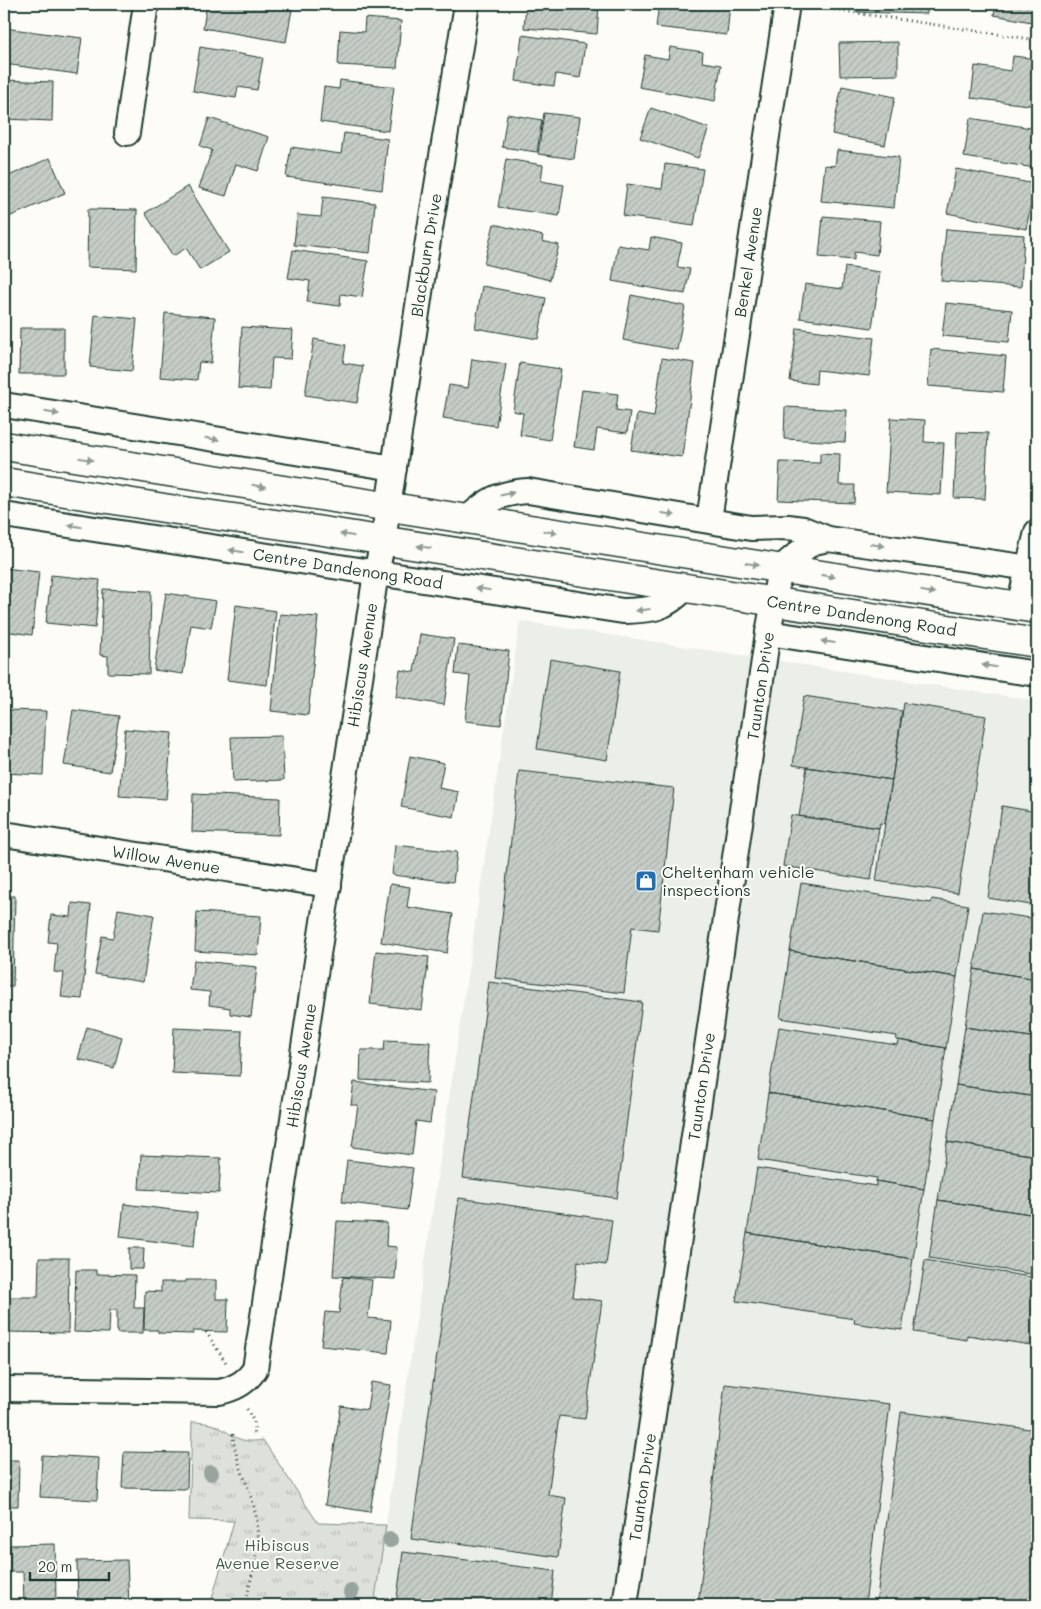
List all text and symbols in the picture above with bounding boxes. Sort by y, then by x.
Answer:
street label: Blackburn Drive [405,191,446,318]
street label: Benkel Avenue [729,205,766,319]
one-way arrow [44,409,60,417]
one-way arrow [205,435,221,443]
one-way arrow [79,456,95,464]
one-way arrow [251,483,267,491]
one-way arrow [500,490,515,498]
one-way arrow [660,510,676,518]
one-way arrow [67,522,83,530]
one-way arrow [542,528,558,536]
one-way arrow [338,530,354,538]
one-way arrow [869,542,885,550]
street label: Centre Dandenong Road [252,543,444,593]
one-way arrow [415,543,431,551]
one-way arrow [227,547,243,555]
one-way arrow [744,561,760,569]
one-way arrow [821,573,837,581]
one-way arrow [474,585,490,593]
one-way arrow [920,588,936,596]
street label: Centre Dandenong Road [765,590,958,640]
street label: Hibiscus Avenue [342,601,381,729]
one-way arrow [635,606,651,614]
street label: Taunton Drive [741,630,778,741]
one-way arrow [820,638,836,646]
one-way arrow [981,662,997,670]
street label: Willow Avenue [110,840,222,878]
place label: Cheltenham vehicle inspections [662,861,815,900]
shop icon: Cheltenham vehicle inspections [634,869,658,893]
street label: Hibiscus Avenue [281,1002,320,1129]
street label: Taunton Drive [682,1031,719,1142]
street label: Taunton Drive [623,1432,660,1543]
park label: Hibiscus Avenue Reserve [215,1534,339,1573]
scale bar [30,1549,109,1581]
text: 20 m [38,1556,72,1576]

